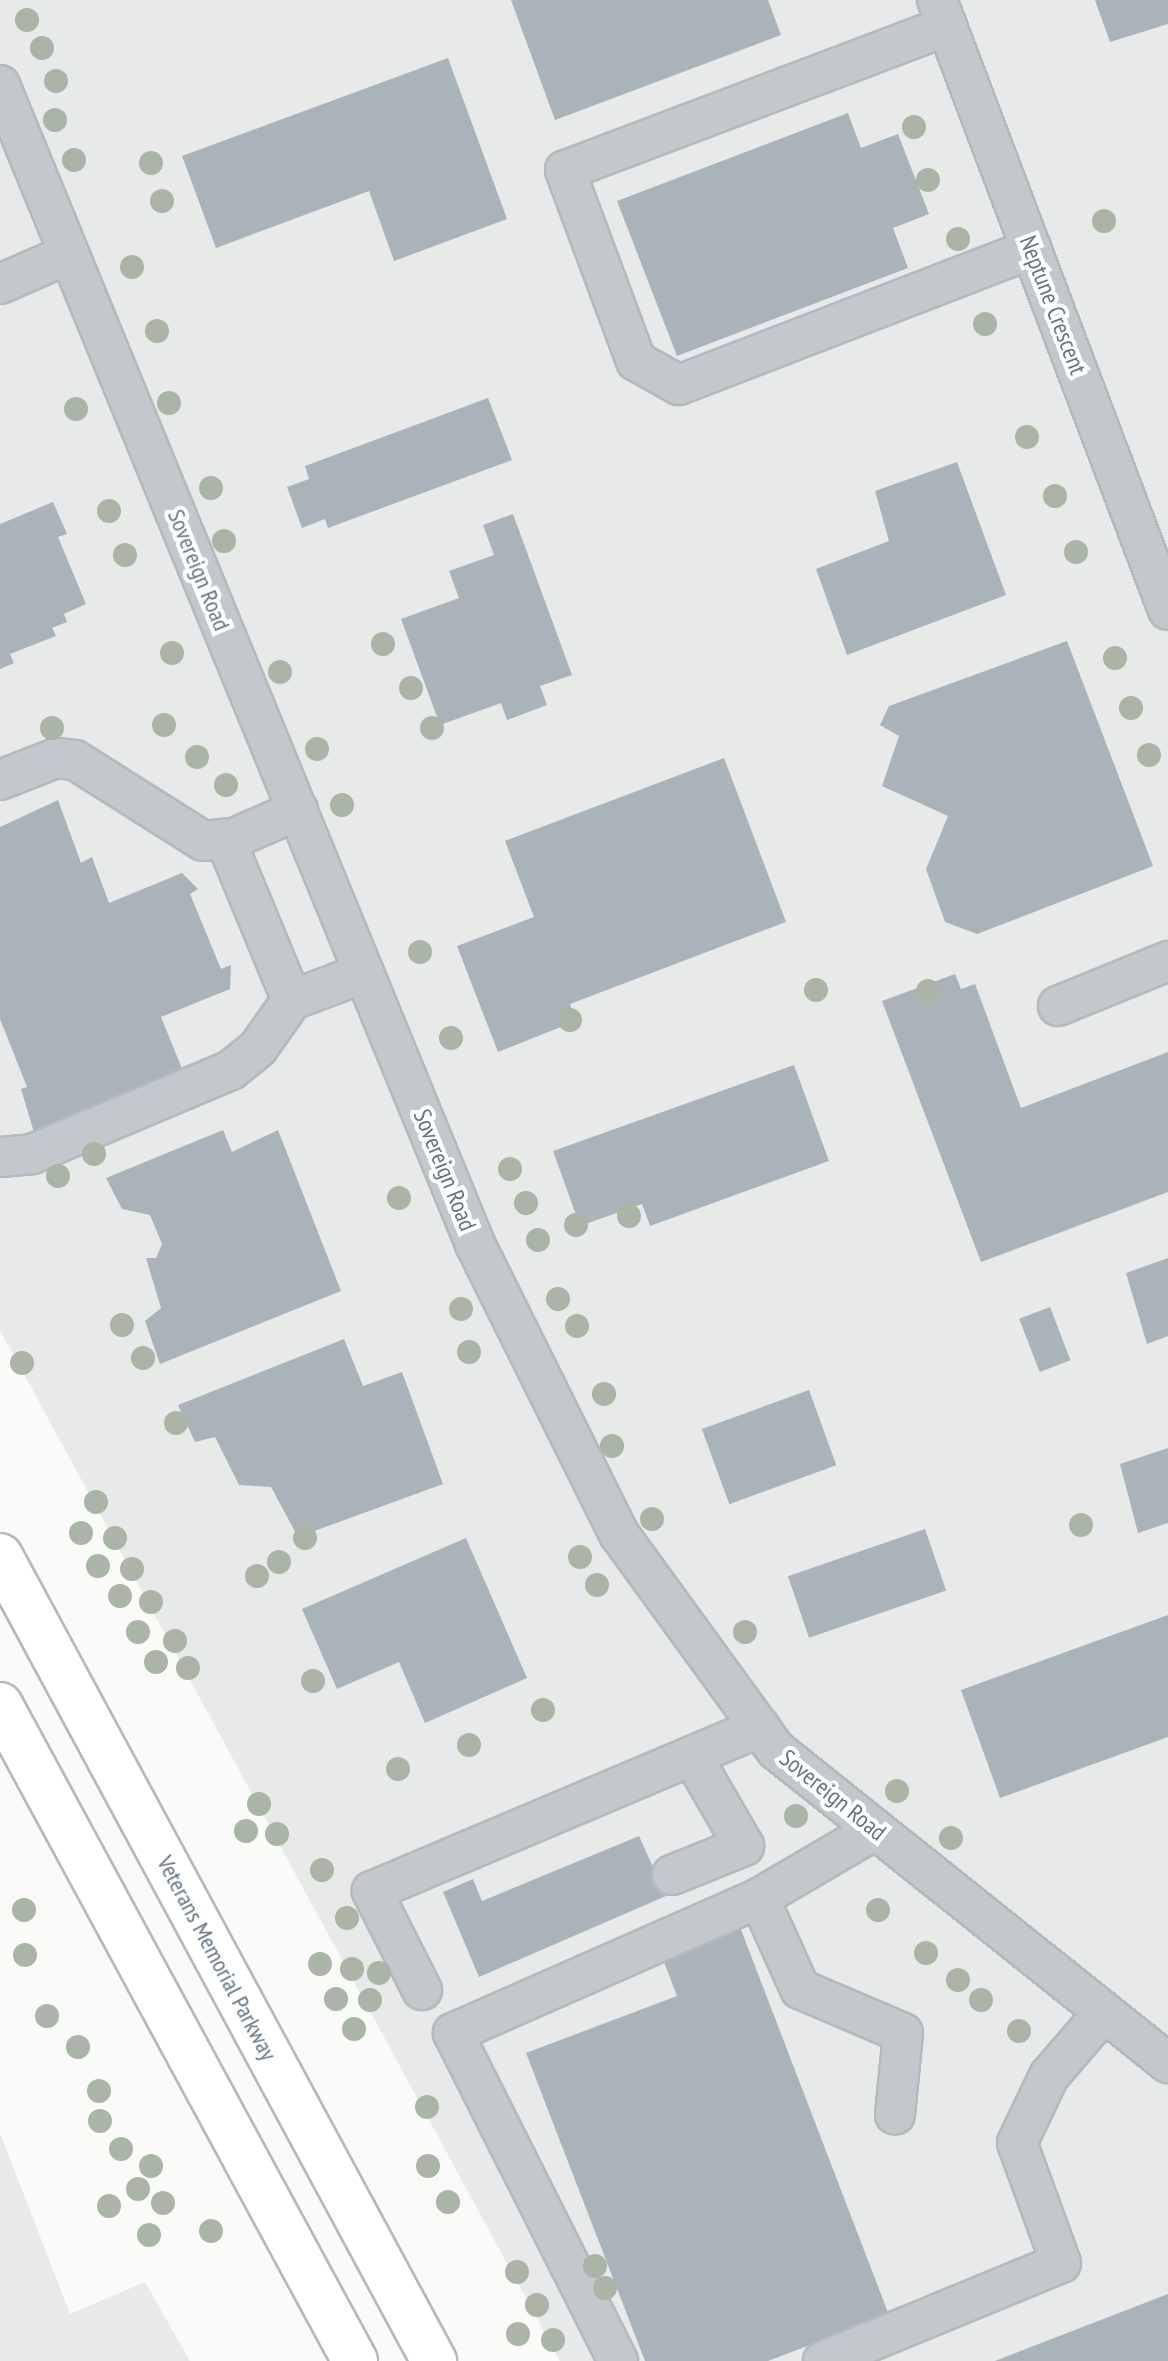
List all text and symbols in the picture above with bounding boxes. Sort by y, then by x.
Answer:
street label: Neptune Crescent [1013,232,1093,378]
street label: Sovereign Road [162,505,236,635]
street label: Sovereign Road [408,1105,482,1235]
street label: Sovereign Road [774,1743,892,1847]
street label: Veterans Memorial Parkway [151,1851,283,2065]

